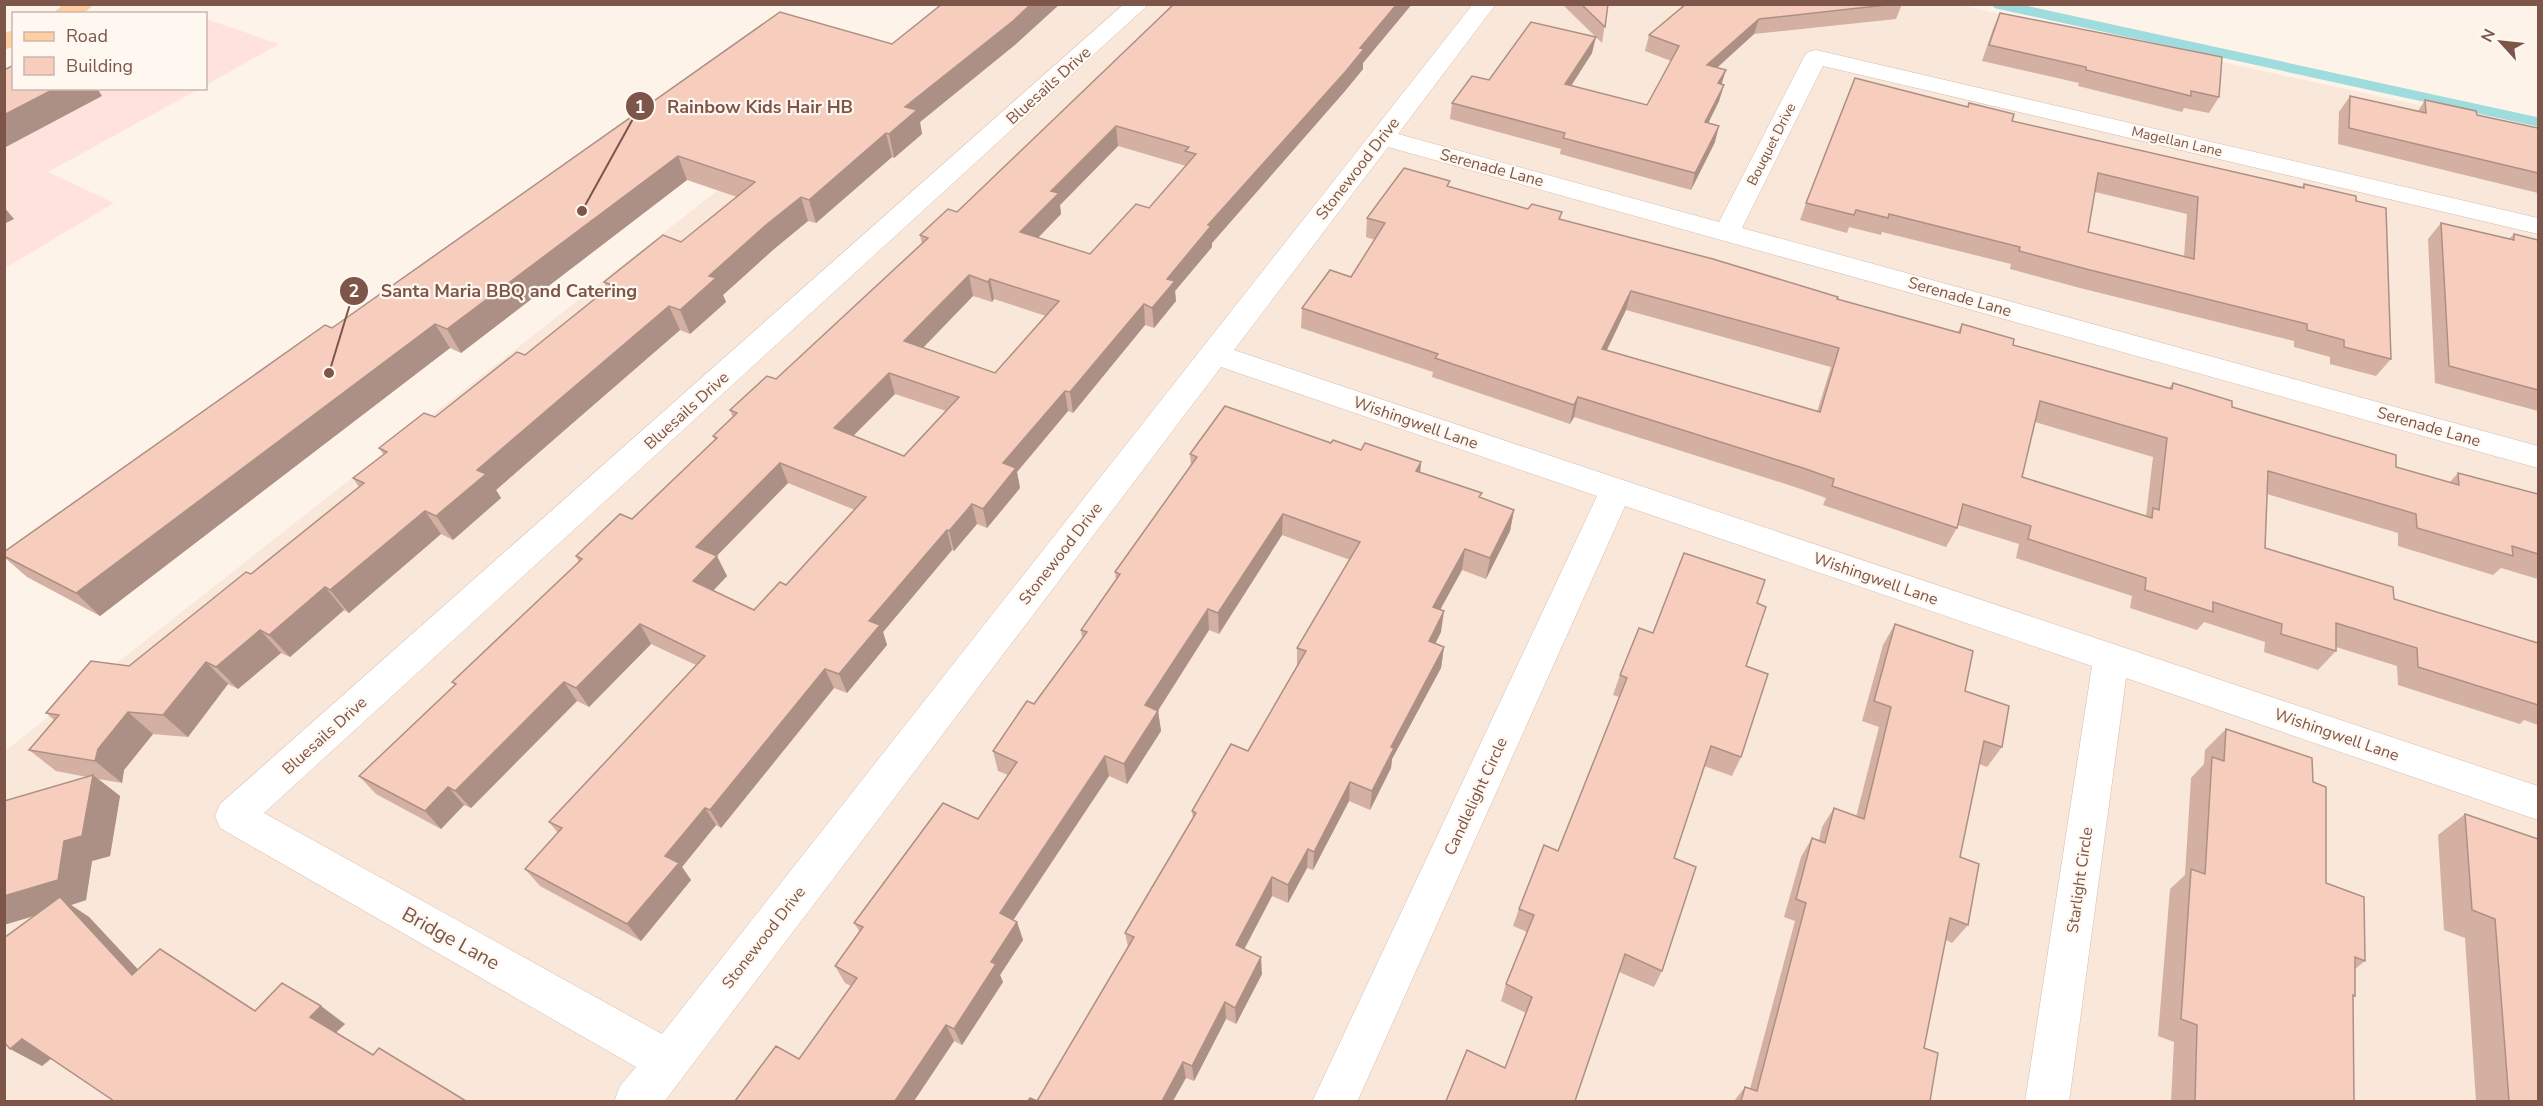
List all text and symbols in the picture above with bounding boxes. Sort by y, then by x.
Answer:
legend [12,12,207,90]
north arrow [2471,12,2531,72]
text: Road [66,24,108,48]
text: N [2476,25,2501,46]
street label: Bluesails Drive [1001,42,1096,130]
text: Building [66,54,133,78]
callout: Rainbow Kids Hair HB [625,88,865,124]
text: 1 [635,95,645,119]
text: Rainbow Kids Hair HB [667,95,853,119]
street label: Bouquet Drive [1742,100,1800,189]
street label: Stonewood Drive [1311,113,1405,224]
street label: Magellan Lane [2130,122,2224,161]
street label: Serenade Lane [1437,144,1546,192]
street label: Serenade Lane [1905,272,2014,322]
callout: Santa Maria BBQ and Catering [339,273,649,309]
text: 2 [349,279,359,303]
text: Santa Maria BBQ and Catering [381,279,637,303]
street label: Bluesails Drive [639,367,734,455]
street label: Wishingwell Lane [1350,391,1481,455]
street label: Serenade Lane [2374,402,2483,452]
street label: Stonewood Drive [1014,498,1108,609]
street label: Wishingwell Lane [1810,547,1941,611]
street label: Bluesails Drive [277,692,372,780]
street label: Wishingwell Lane [2271,703,2402,767]
street label: Candlelight Circle [1439,734,1513,859]
street label: Starlight Circle [2062,826,2098,935]
street label: Stonewood Drive [717,882,811,993]
street label: Bridge Lane [397,900,505,976]

